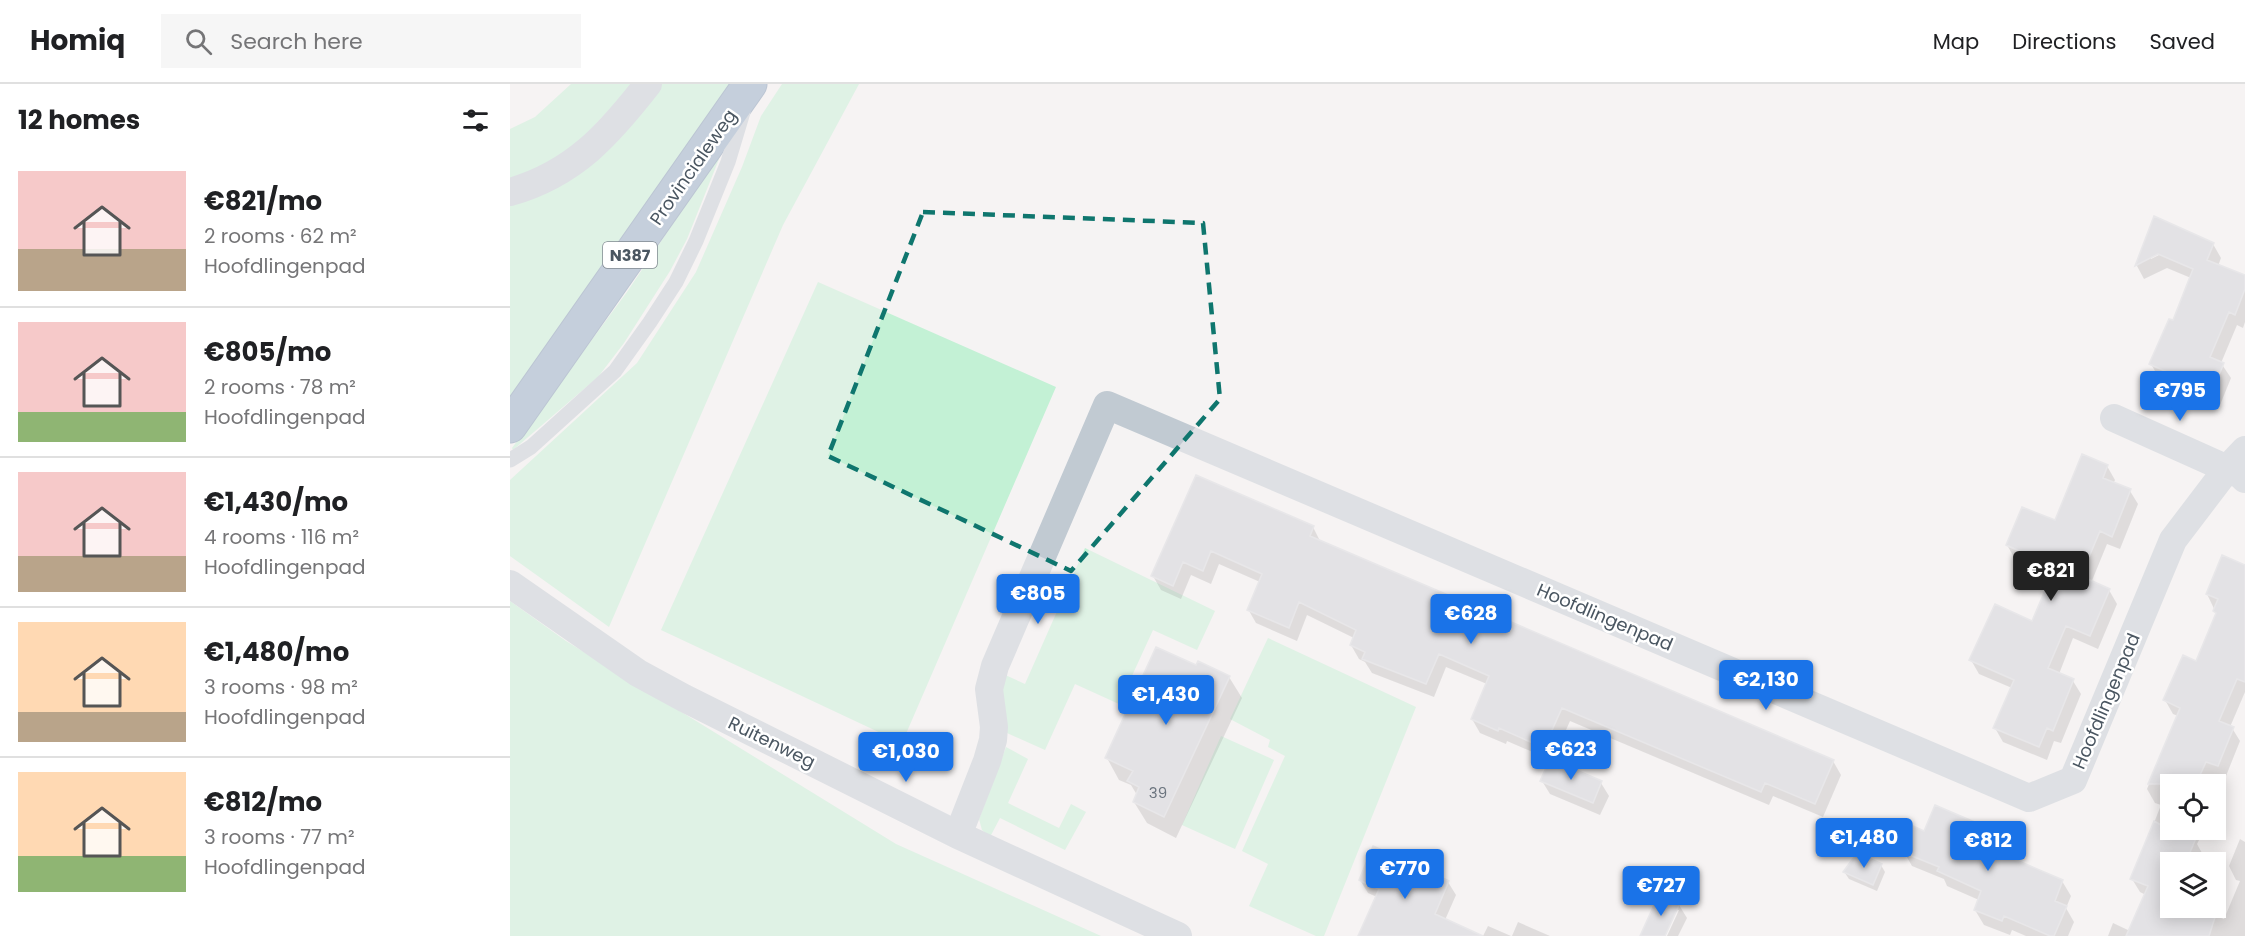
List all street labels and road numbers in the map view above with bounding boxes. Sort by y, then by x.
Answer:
street label: Provincialeweg [644,104,742,230]
road number: N387 [603,242,657,268]
street label: Hoofdlingenpad [1533,577,1677,657]
street label: Hoofdlingenpad [2066,629,2146,773]
street label: Ruitenweg [724,710,820,774]

